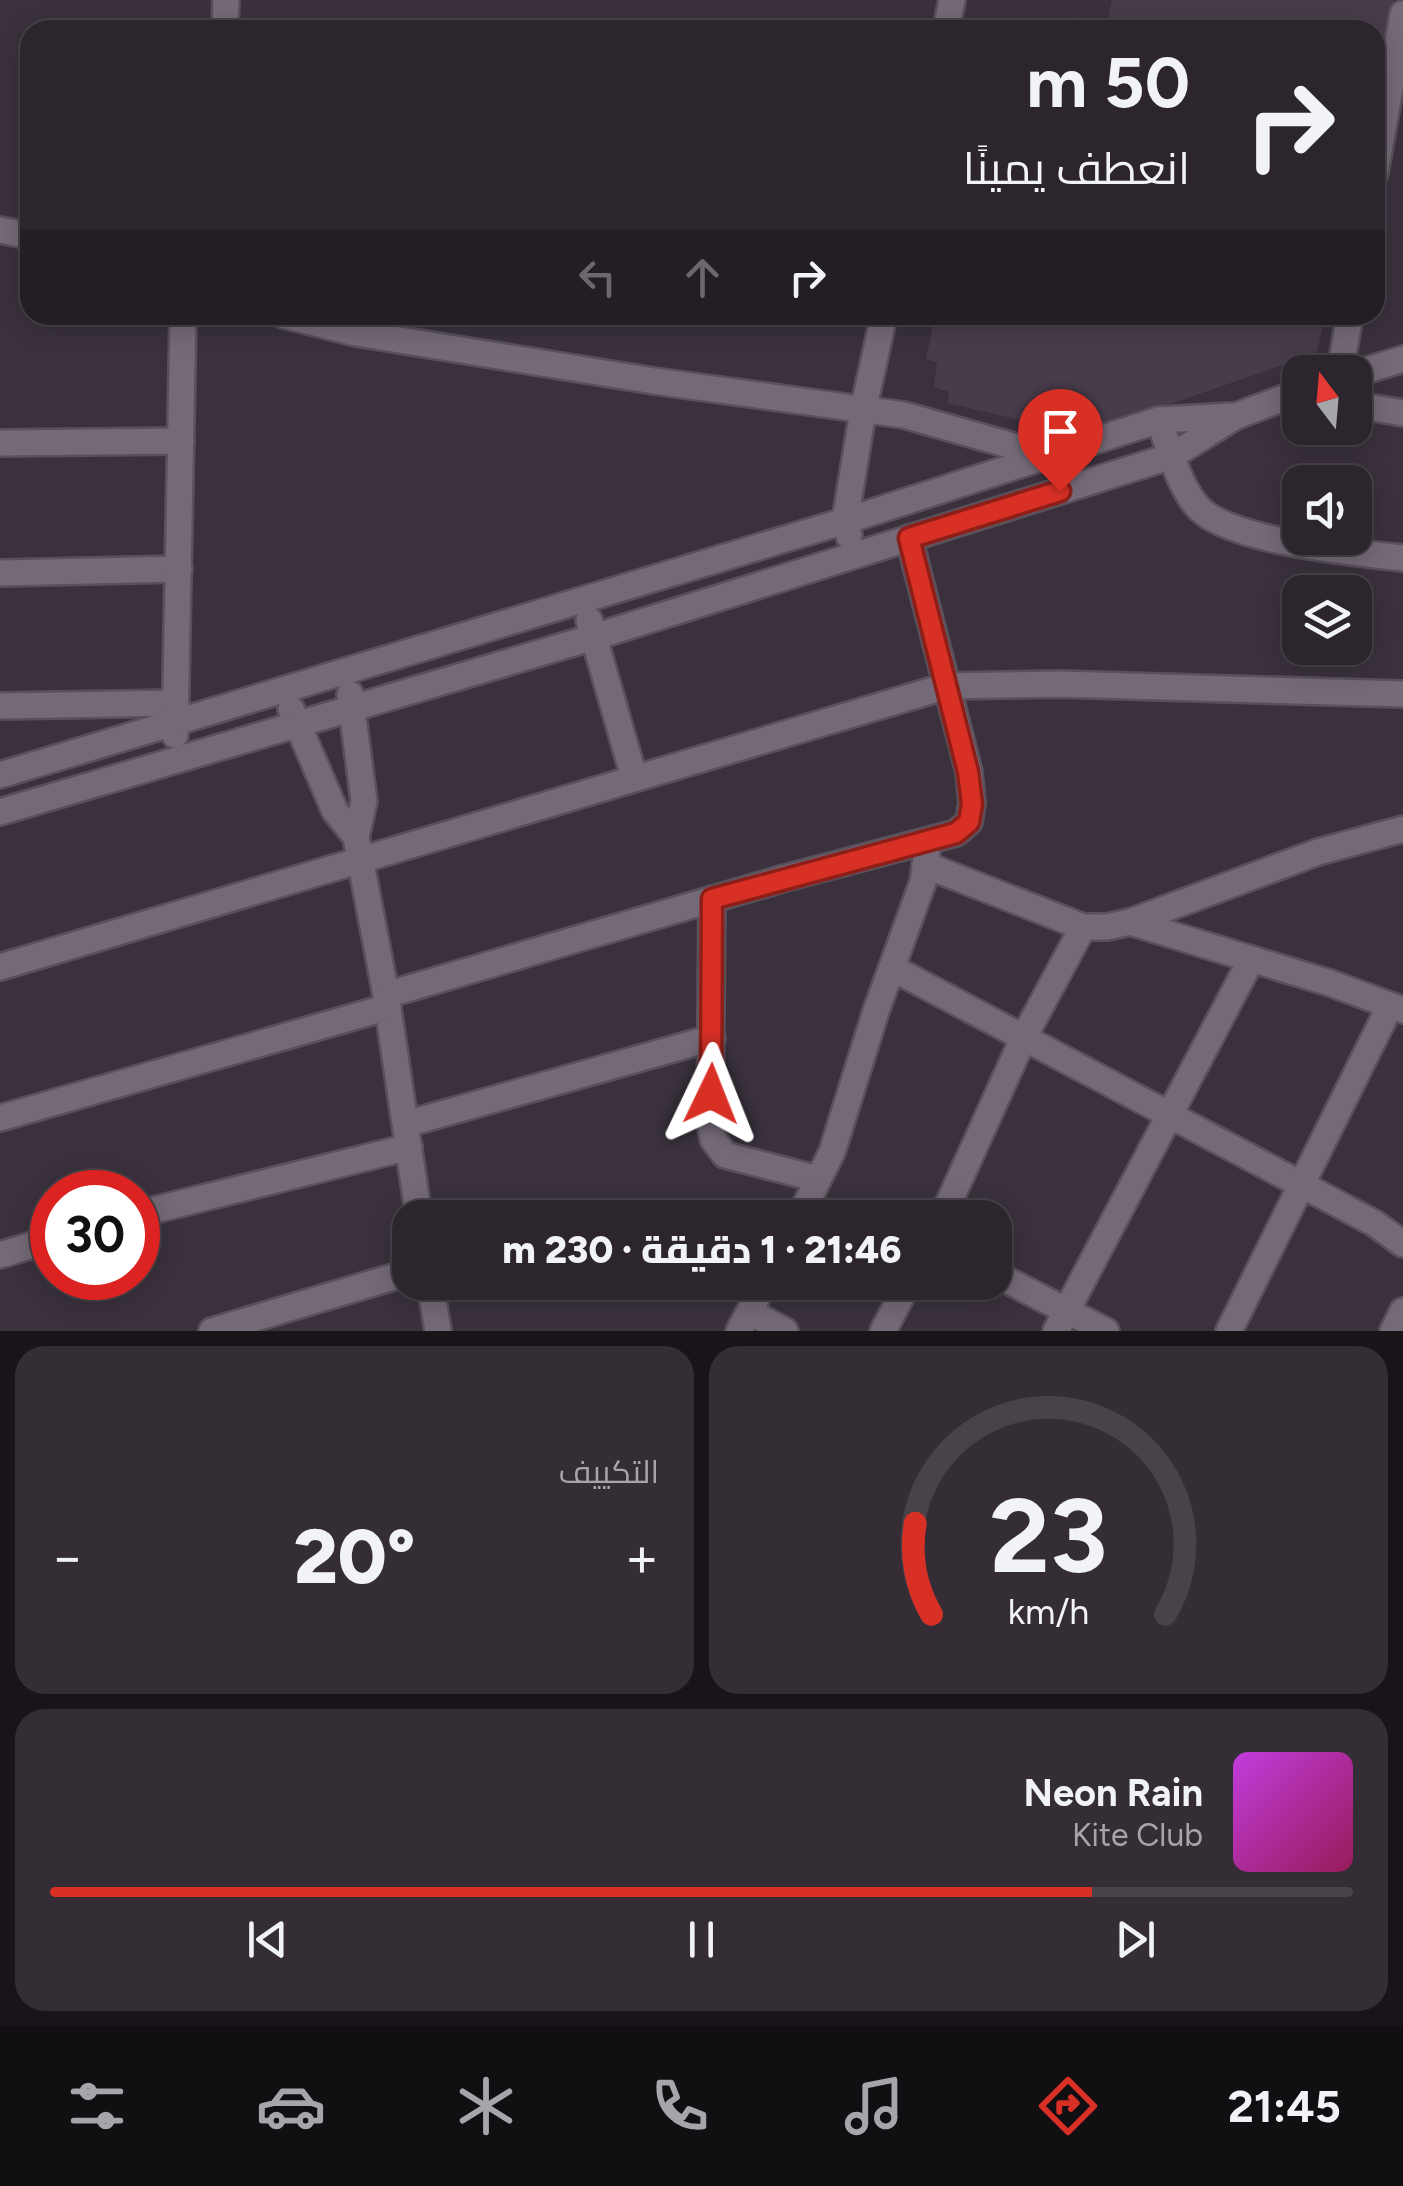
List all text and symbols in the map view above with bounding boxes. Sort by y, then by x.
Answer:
text: 50 m [1026,40,1190,125]
icon: right [1225,60,1355,190]
text: انعطف يمينًا [963,141,1190,195]
icon: left [570,250,625,305]
icon: ahead [675,250,730,305]
icon: right [780,250,835,305]
north arrow [1282,355,1372,445]
map controls [1282,355,1372,665]
pin [1018,389,1103,492]
icon: arrive [1033,404,1088,459]
button: sound [1282,465,1372,555]
button: layers [1282,575,1372,665]
position arrow [659,1042,763,1146]
speed limit sign: 30 [30,1170,160,1300]
text: 21:46 · 1 دقيقة · 230 m [502,1227,902,1273]
text: التكييف [559,1453,659,1491]
text: 23 [989,1473,1108,1598]
text: 20° [294,1512,415,1602]
text: − [50,1524,84,1590]
text: + [625,1524,659,1590]
text: km/h [1008,1590,1089,1633]
text: Neon Rain [1024,1770,1203,1816]
text: Kite Club [1072,1816,1203,1854]
icon: previous [240,1912,295,1967]
icon: pause [674,1912,729,1967]
icon: next [1108,1912,1163,1967]
icon: filters [62,2071,132,2141]
icon: car [256,2071,326,2141]
icon: climate [451,2071,521,2141]
icon: phone [645,2071,715,2141]
icon: music [839,2071,909,2141]
icon: directions [1033,2071,1103,2141]
text: 21:45 [1228,2079,1341,2133]

